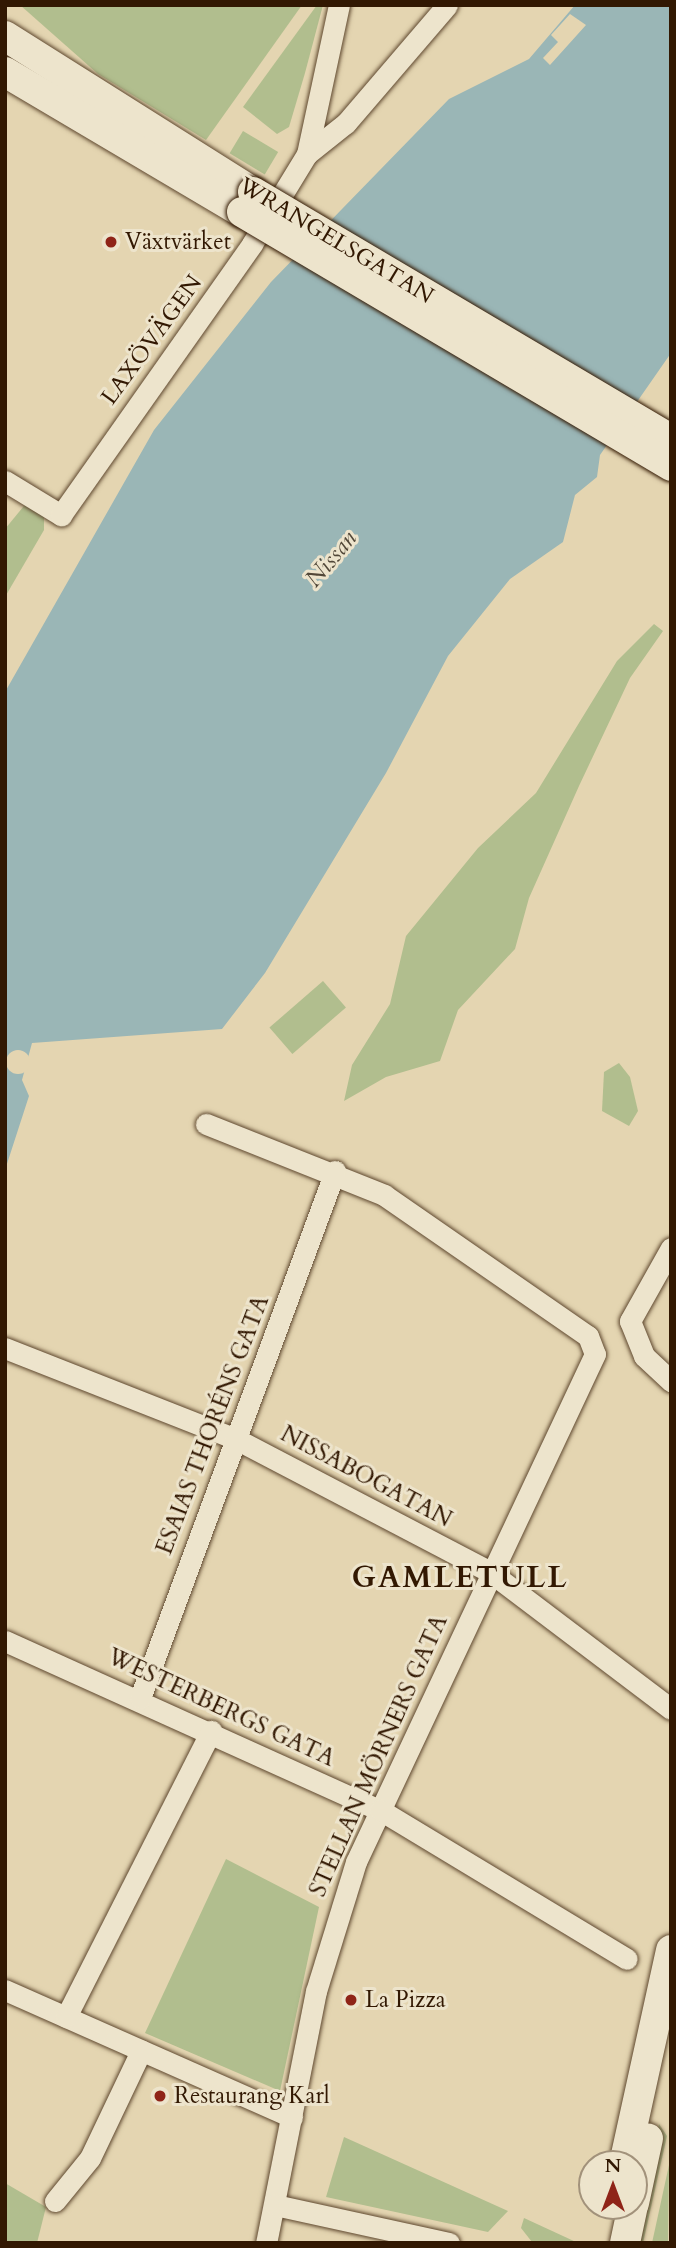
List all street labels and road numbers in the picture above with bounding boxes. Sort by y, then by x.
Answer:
street label: WRANGELSGATAN [233,172,439,310]
street label: LAXÖVÄGEN [96,270,208,410]
street label: ESAIAS THORÉNS GATA [151,1292,275,1558]
street label: NISSABOGATAN [276,1420,456,1534]
street label: STELLAN MÖRNERS GATA [304,1611,454,1901]
street label: WESTERBERGS GATA [103,1643,339,1773]

